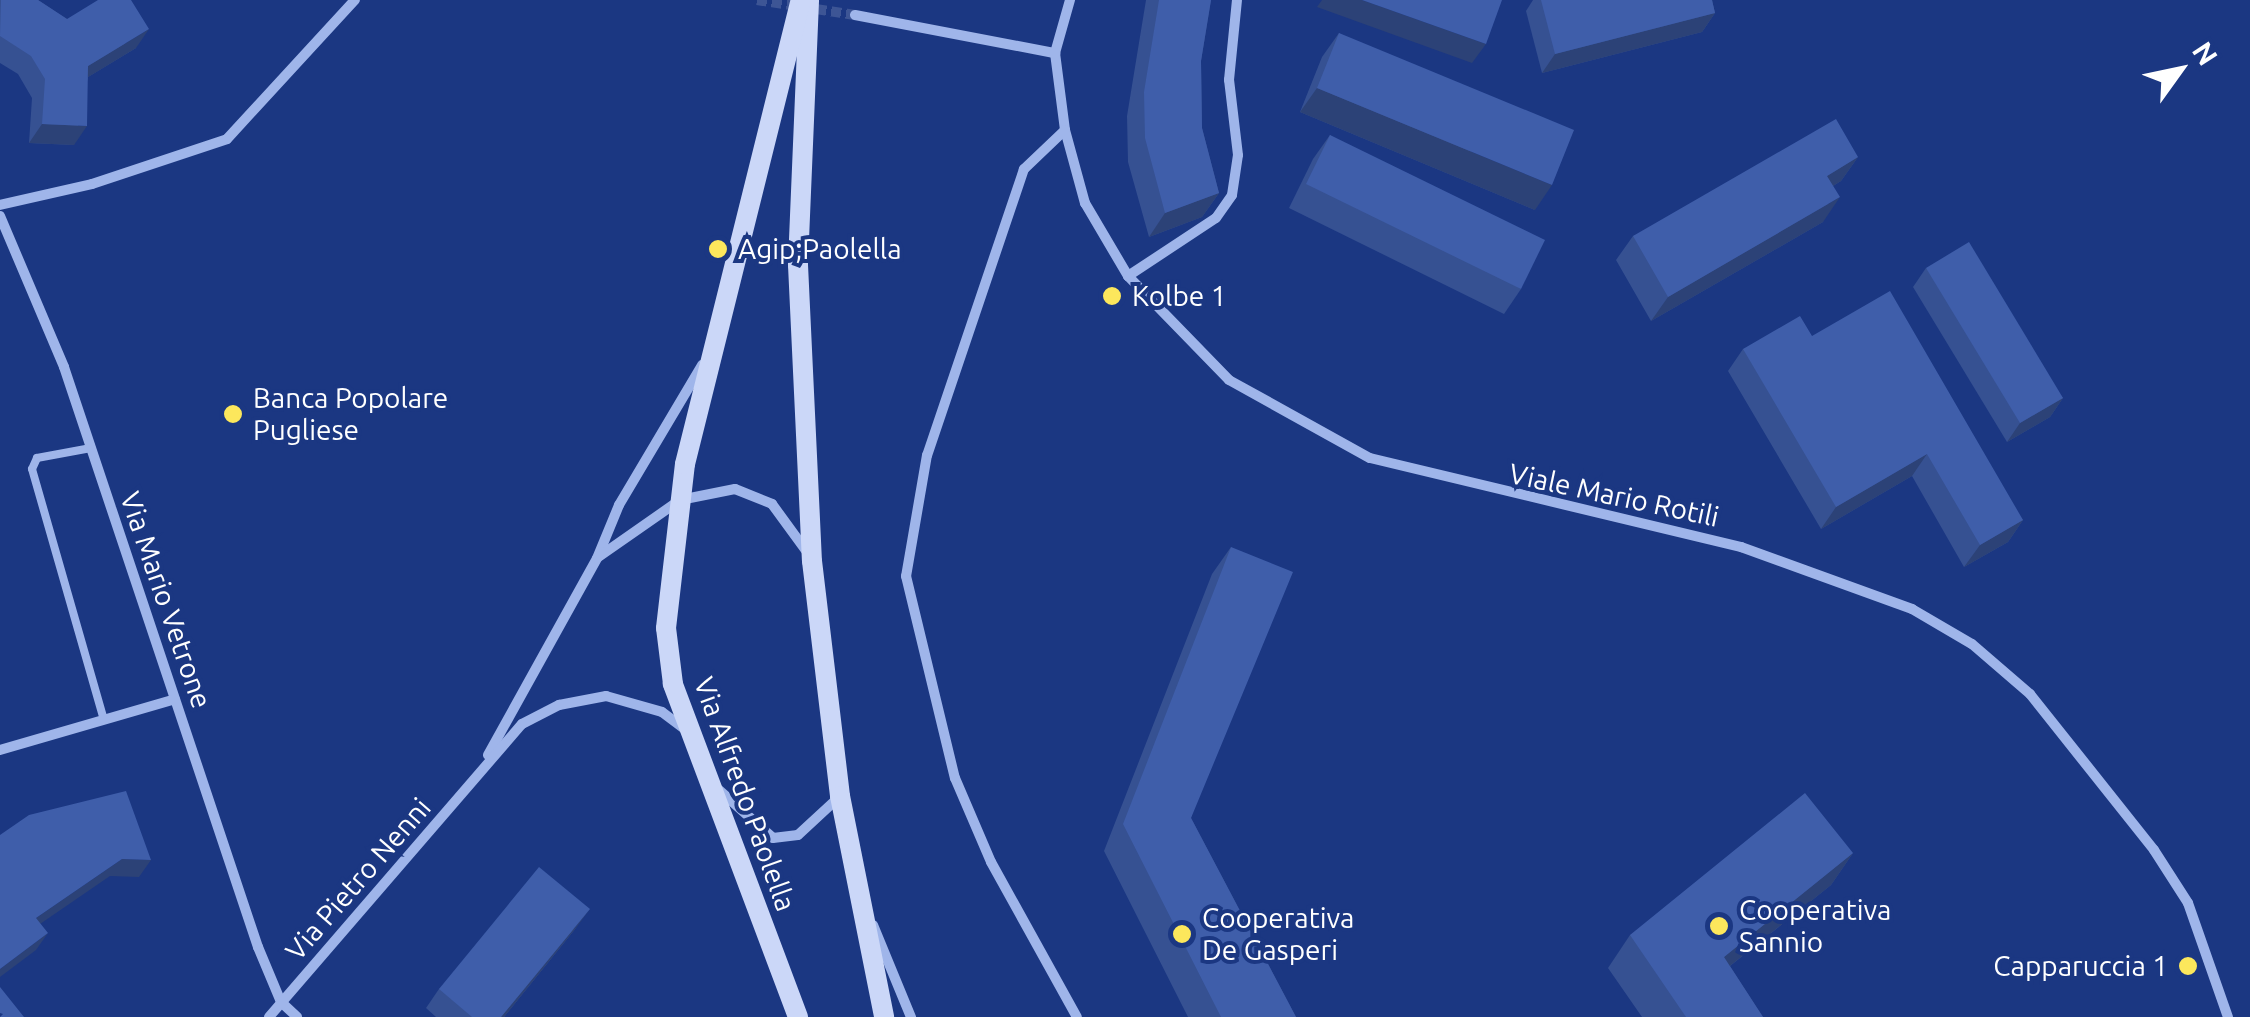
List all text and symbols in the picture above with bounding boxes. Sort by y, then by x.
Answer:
north arrow [2130,20,2230,120]
text: N [2187,36,2224,71]
place label: Agip;Paolella [738,232,902,266]
marker: Agip;Paolella [707,238,729,260]
place label: Kolbe 1 [1132,279,1226,313]
marker: Kolbe 1 [1101,285,1123,307]
place label: Banca Popolare Pugliese [253,381,448,447]
marker: Banca Popolare Pugliese [222,403,244,425]
street label: Viale Mario Rotili [1506,456,1722,534]
street label: Via Mario Vetrone [113,487,219,713]
street label: Via Alfredo Paolella [687,672,803,916]
street label: Via Pietro Nenni [278,791,438,967]
place label: Cooperativa Sannio [1739,893,1891,959]
place label: Cooperativa De Gasperi [1202,901,1354,967]
marker: Cooperativa Sannio [1708,915,1730,937]
marker: Cooperativa De Gasperi [1171,923,1193,945]
place label: Capparuccia 1 [1993,949,2168,983]
marker: Capparuccia 1 [2177,955,2199,977]

